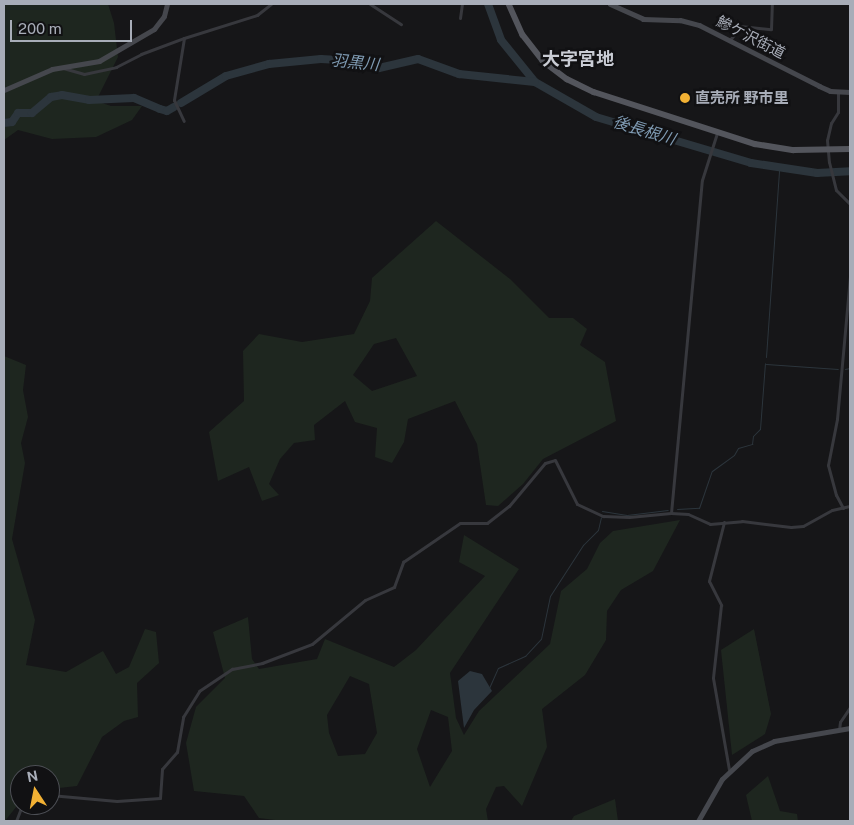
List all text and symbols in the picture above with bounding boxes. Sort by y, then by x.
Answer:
scale bar [12,10,135,42]
street label: 鰺ケ沢街道 [714,12,788,62]
text: 200 m [18,20,62,37]
district label: 大字宮地 [542,48,614,70]
water label: 羽黒川 [330,51,380,75]
place label: 直売所 野市里 [695,89,788,107]
marker: 直売所 野市里 [679,92,691,104]
water label: 後長根川 [611,112,677,150]
north arrow [10,765,60,815]
text: N [25,767,39,785]

